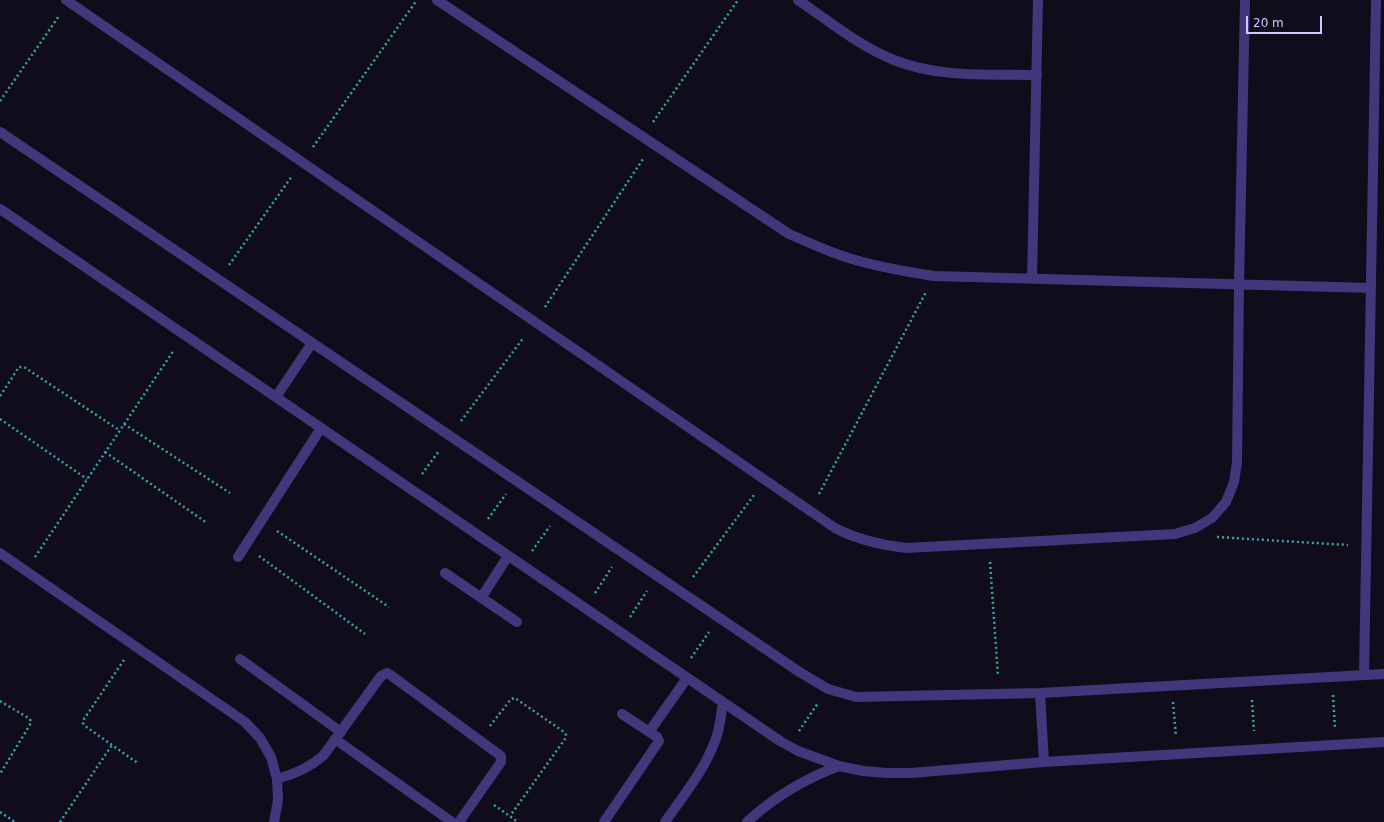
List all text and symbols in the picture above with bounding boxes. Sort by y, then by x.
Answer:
scale bar [1248,8,1324,34]
text: 20 m [1253,16,1284,30]

